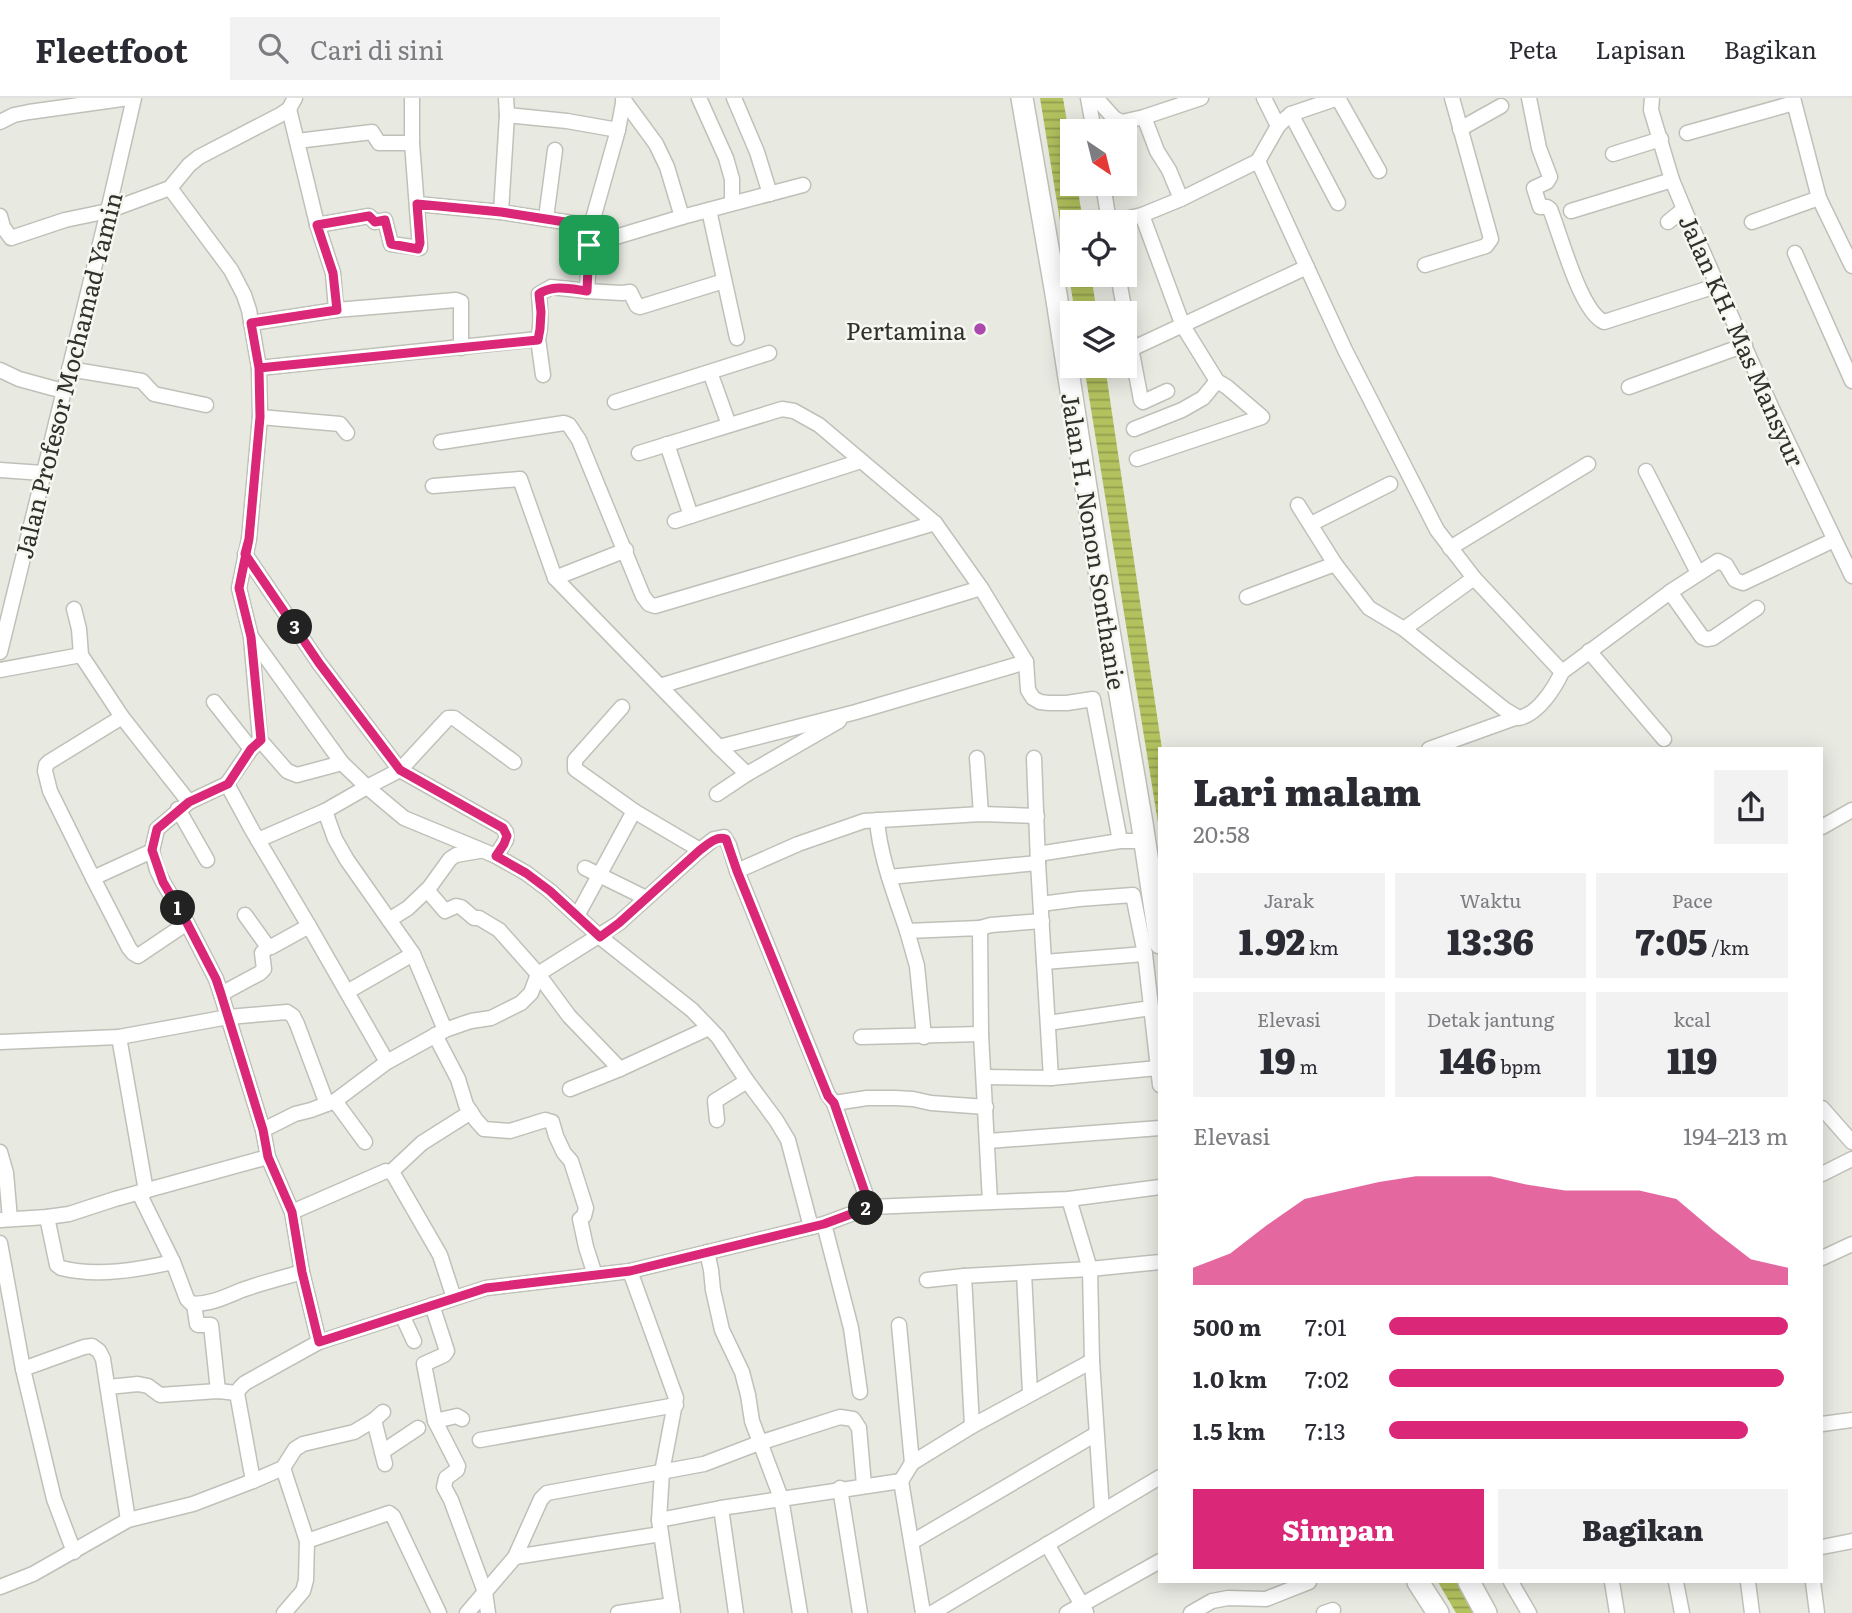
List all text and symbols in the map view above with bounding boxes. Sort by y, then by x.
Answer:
search box [230,17,720,80]
text: Fleetfoot [35,24,188,73]
icon: search [254,29,292,67]
text: Cari di sini [310,29,444,68]
text: Peta [1508,31,1557,66]
text: Lapisan [1595,31,1686,66]
text: Bagikan [1724,31,1817,66]
north arrow [1060,119,1138,196]
map controls [1060,119,1137,378]
street label: Jalan Profesor Mochamad Yamin [4,188,130,562]
street label: Jalan KH. Mas Mansyur [1672,208,1815,472]
button: locate [1060,210,1137,287]
pin [559,215,619,275]
icon: arrive [570,226,608,264]
button: layers [1060,301,1137,378]
place label: Pertamina [846,312,966,347]
marker: Pertamina [972,321,988,337]
street label: Jalan H. Nonon Sonthanie [1054,390,1136,692]
pin: 3 [278,610,312,644]
text: 3 [289,612,300,640]
text: Lari malam [1193,761,1421,818]
button: share [1714,770,1788,844]
text: 20:58 [1193,816,1250,850]
text: Jarak [1263,886,1314,914]
text: Waktu [1460,886,1521,914]
text: Pace [1672,886,1713,914]
pin: 1 [160,890,196,926]
text: 1 [174,893,181,921]
text: 1.92 [1239,914,1305,966]
text: 13:36 [1447,914,1534,966]
text: 7:05 [1635,914,1708,966]
text: km [1305,933,1339,961]
text: /km [1708,933,1749,961]
text: Elevasi [1257,1005,1321,1033]
text: Detak jantung [1427,1005,1554,1033]
text: kcal [1673,1005,1711,1033]
text: 19 [1260,1033,1296,1085]
text: 146 [1439,1033,1496,1085]
text: 119 [1667,1033,1717,1085]
text: m [1296,1052,1318,1080]
text: bpm [1496,1052,1542,1080]
text: Elevasi [1193,1118,1270,1152]
text: 194–213 m [1683,1118,1788,1152]
pin: 2 [848,1190,884,1226]
text: 2 [860,1193,871,1221]
text: 500 m [1193,1309,1261,1343]
text: 7:01 [1305,1309,1347,1343]
text: 1.0 km [1193,1361,1267,1395]
text: 7:02 [1305,1361,1349,1395]
text: 1.5 km [1193,1413,1266,1447]
text: 7:13 [1305,1413,1346,1447]
button: Simpan [1193,1489,1484,1569]
button: Bagikan [1498,1489,1788,1569]

